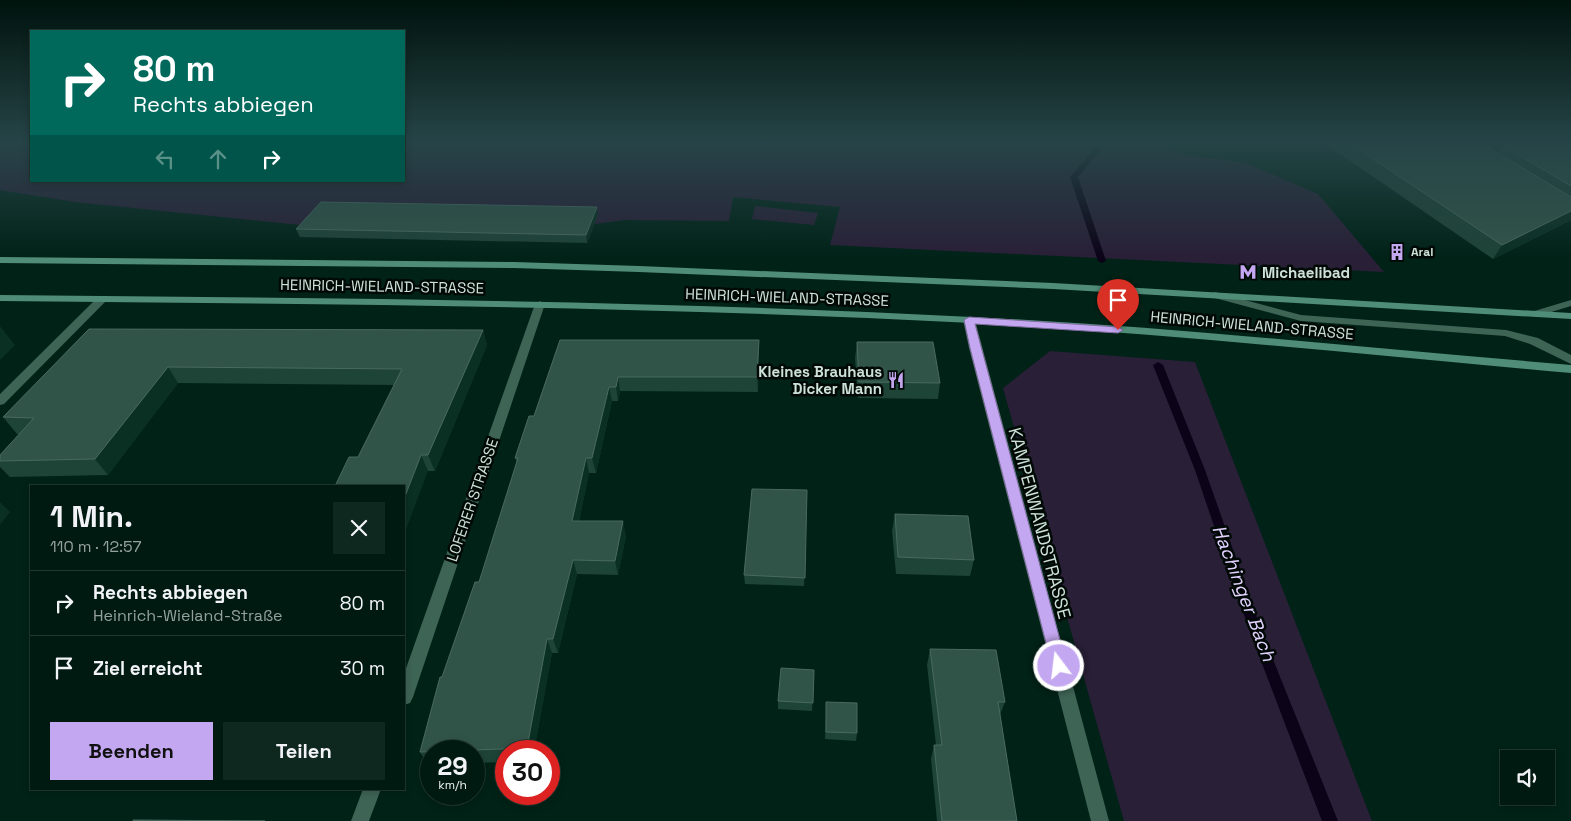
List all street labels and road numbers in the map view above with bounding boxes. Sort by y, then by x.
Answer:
street label: HEINRICH-WIELAND-STRASSE [280,275,484,297]
street label: HEINRICH-WIELAND-STRASSE [685,284,889,310]
street label: HEINRICH-WIELAND-STRASSE [1150,307,1354,343]
street label: KAMPENWANDSTRASSE [1003,425,1077,621]
street label: LOFERER STRASSE [442,436,502,564]

